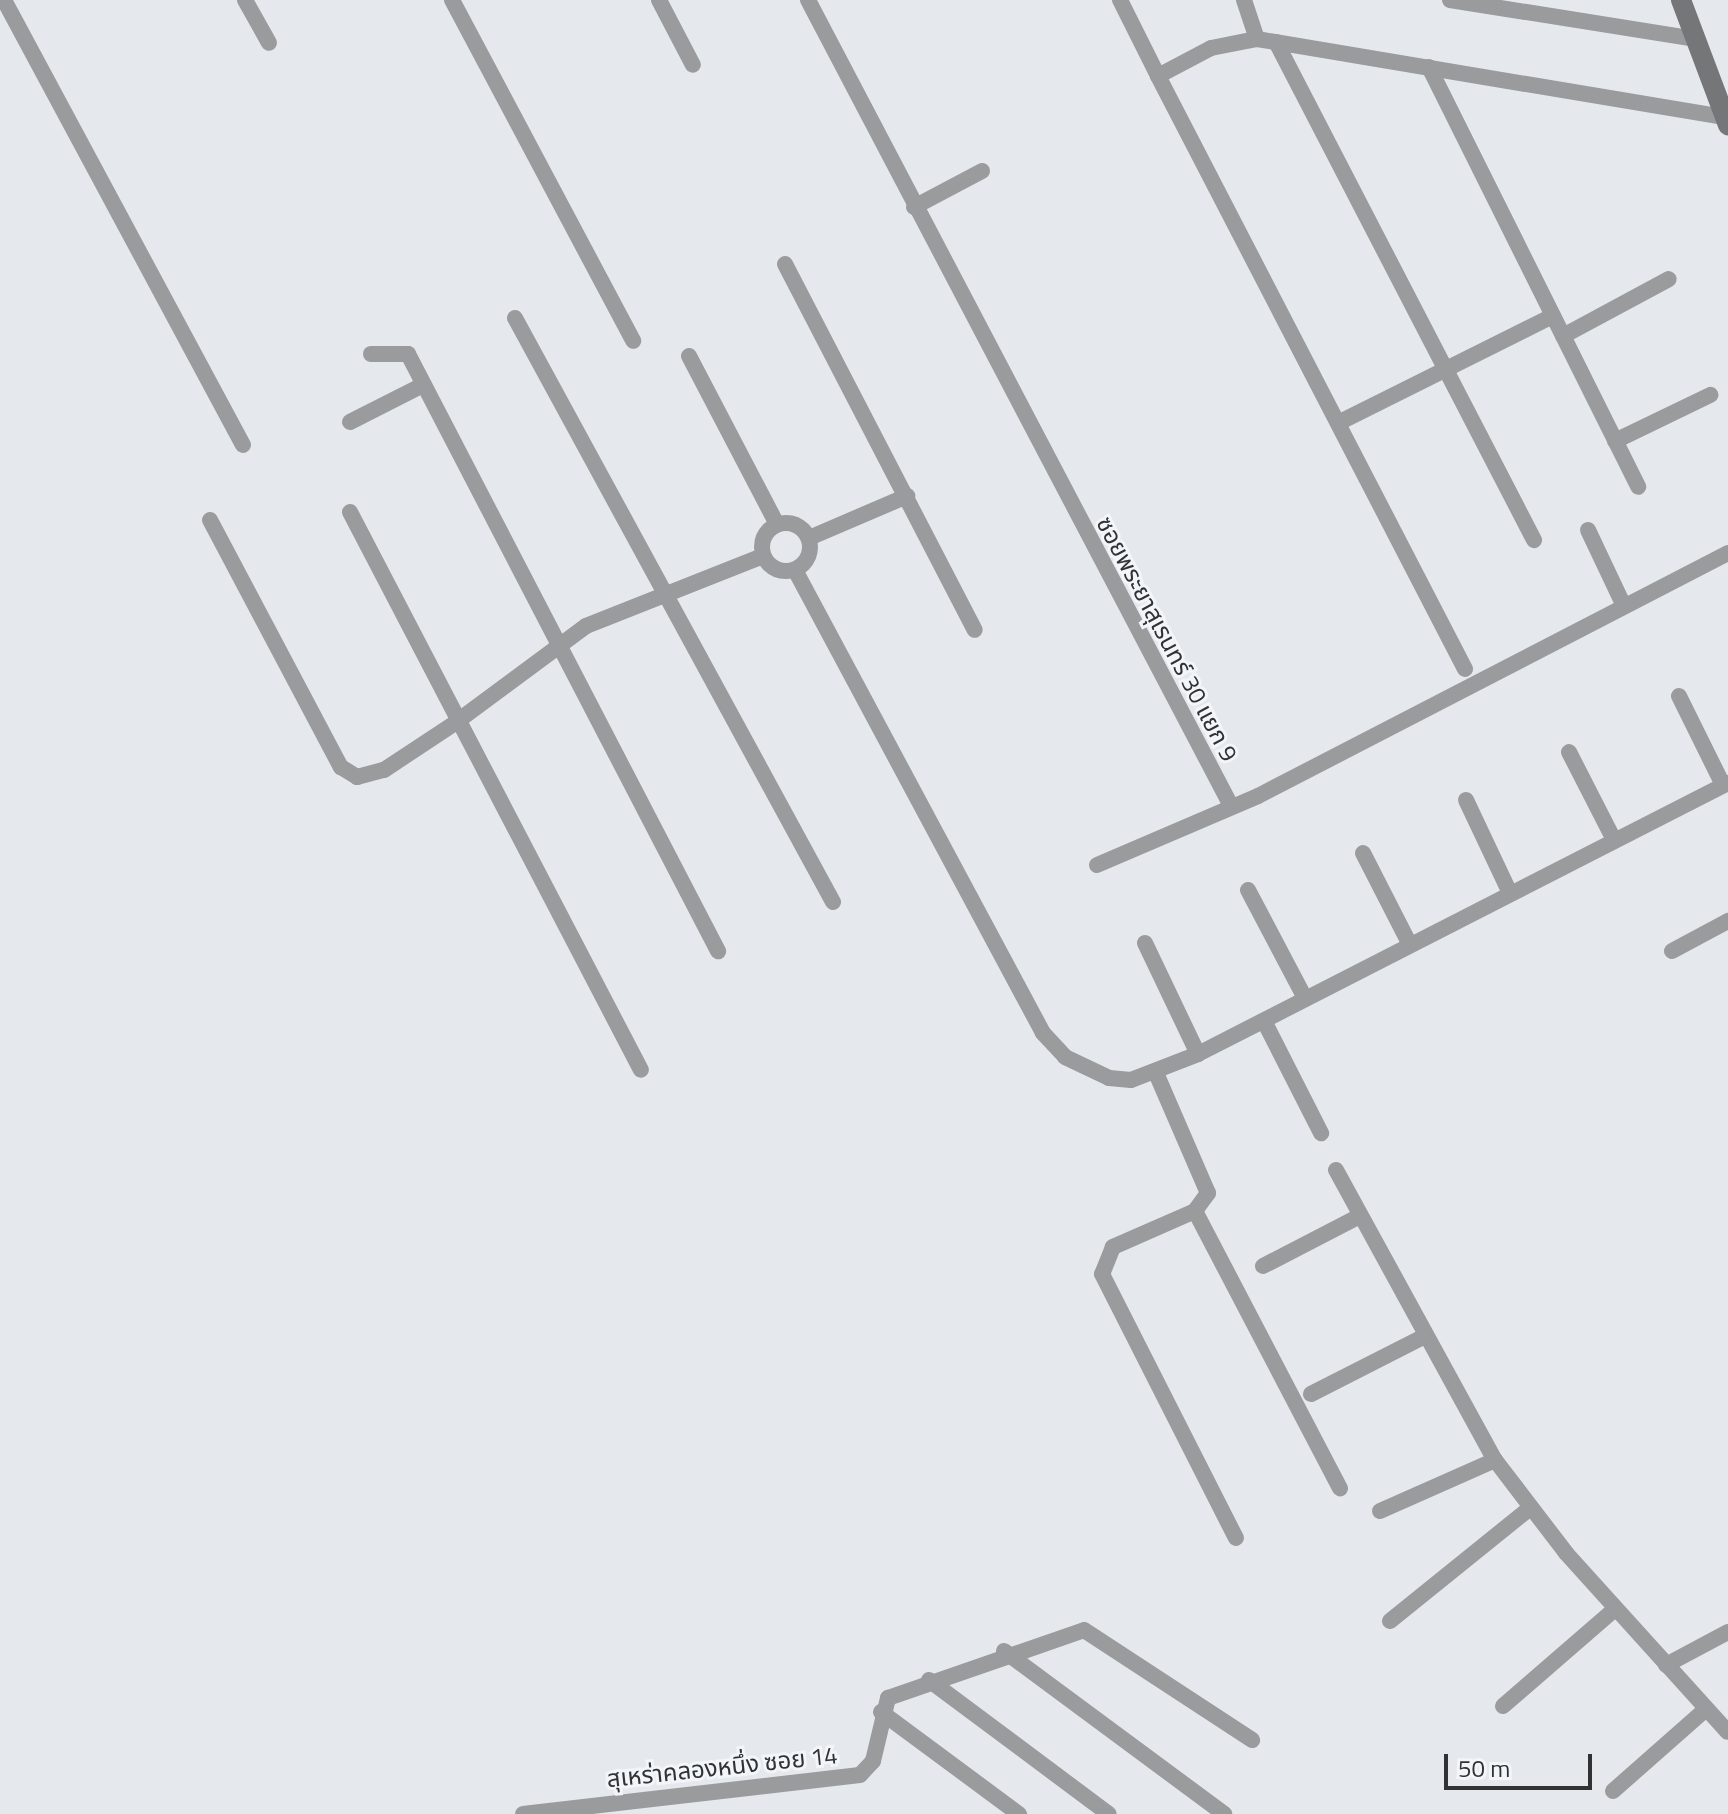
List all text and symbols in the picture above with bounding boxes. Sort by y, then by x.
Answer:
street label: ซอยพระยาสุเรนทร์ 30 แยก 9 [1090,512,1244,766]
scale bar [1448,1738,1596,1788]
street label: สุเหร่าคลองหนึ่ง ซอย 14 [605,1741,839,1793]
text: 50 m [1458,1750,1510,1786]

